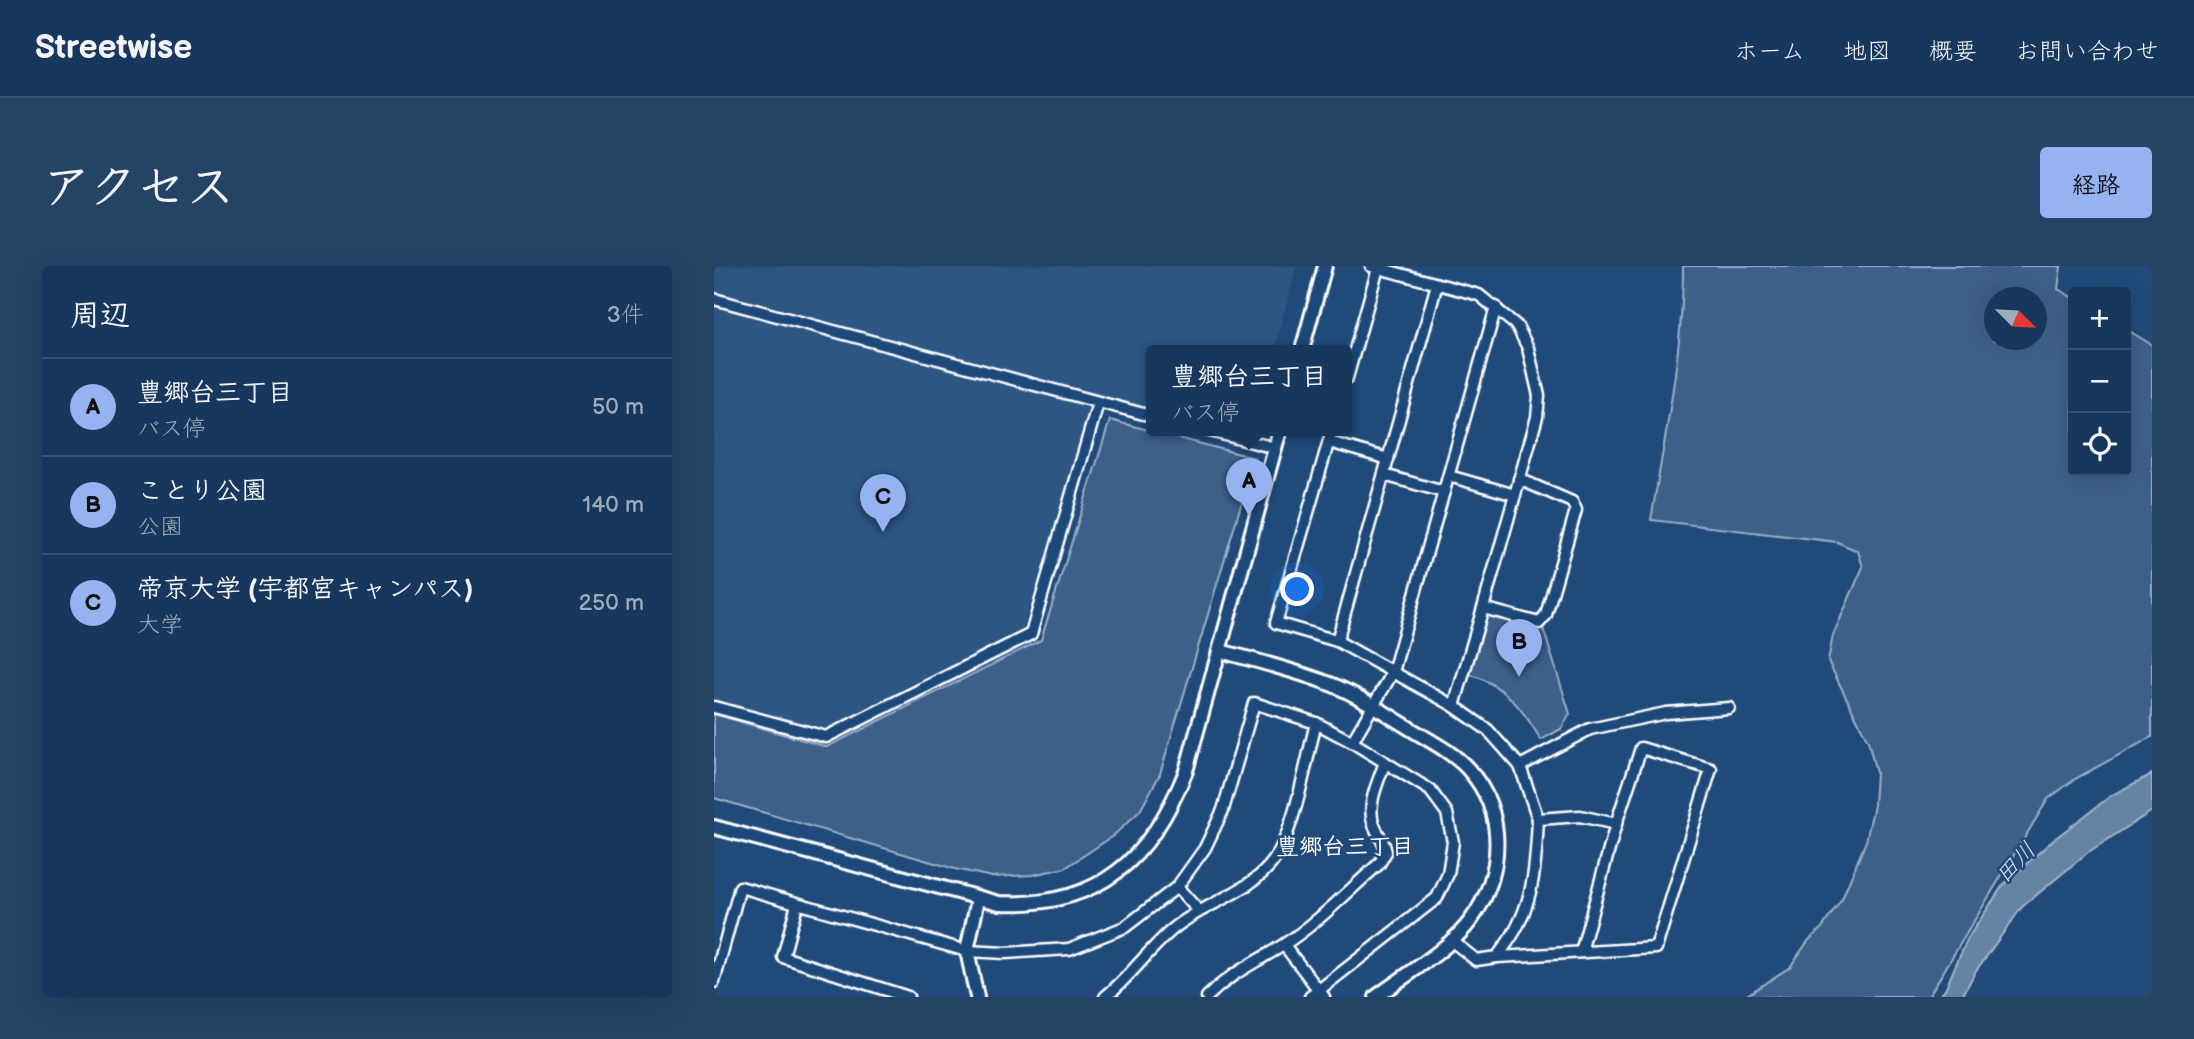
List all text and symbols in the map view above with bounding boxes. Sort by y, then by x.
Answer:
text: Streetwise [35,28,192,68]
text: ホーム [1734,37,1805,66]
text: 地図 [1843,37,1891,66]
text: 概要 [1929,37,1977,66]
text: お問い合わせ [2015,37,2159,66]
button: 経路 [2040,147,2152,218]
text: アクセス [42,159,235,218]
north arrow [1984,287,2047,350]
map controls [2068,287,2131,476]
button: + [2068,287,2131,350]
text: 周辺 [70,298,130,334]
text: 3件 [607,301,644,329]
popup [1146,345,1352,436]
button: − [2068,350,2131,413]
text: 豊郷台三丁目 [1171,362,1327,393]
text: 豊郷台三丁目 [137,378,293,409]
text: A [86,393,100,421]
text: 50 m [592,393,644,421]
text: バス停 [1171,399,1240,427]
button: locate [2068,413,2131,476]
text: バス停 [137,415,206,443]
pin: A [1226,458,1272,516]
pin: C [860,474,906,532]
text: ことり公園 [137,476,267,507]
text: B [85,491,101,519]
text: 140 m [582,491,644,519]
text: 公園 [137,513,183,541]
your location [1280,572,1314,606]
text: 帝京大学 (宇都宮キャンパス) [137,574,473,605]
text: C [85,589,101,617]
text: 250 m [578,589,644,617]
text: 大学 [137,611,183,639]
pin: B [1496,619,1542,677]
district label: 豊郷台三丁目 [1276,833,1414,861]
water label: 田川 [1990,837,2042,889]

